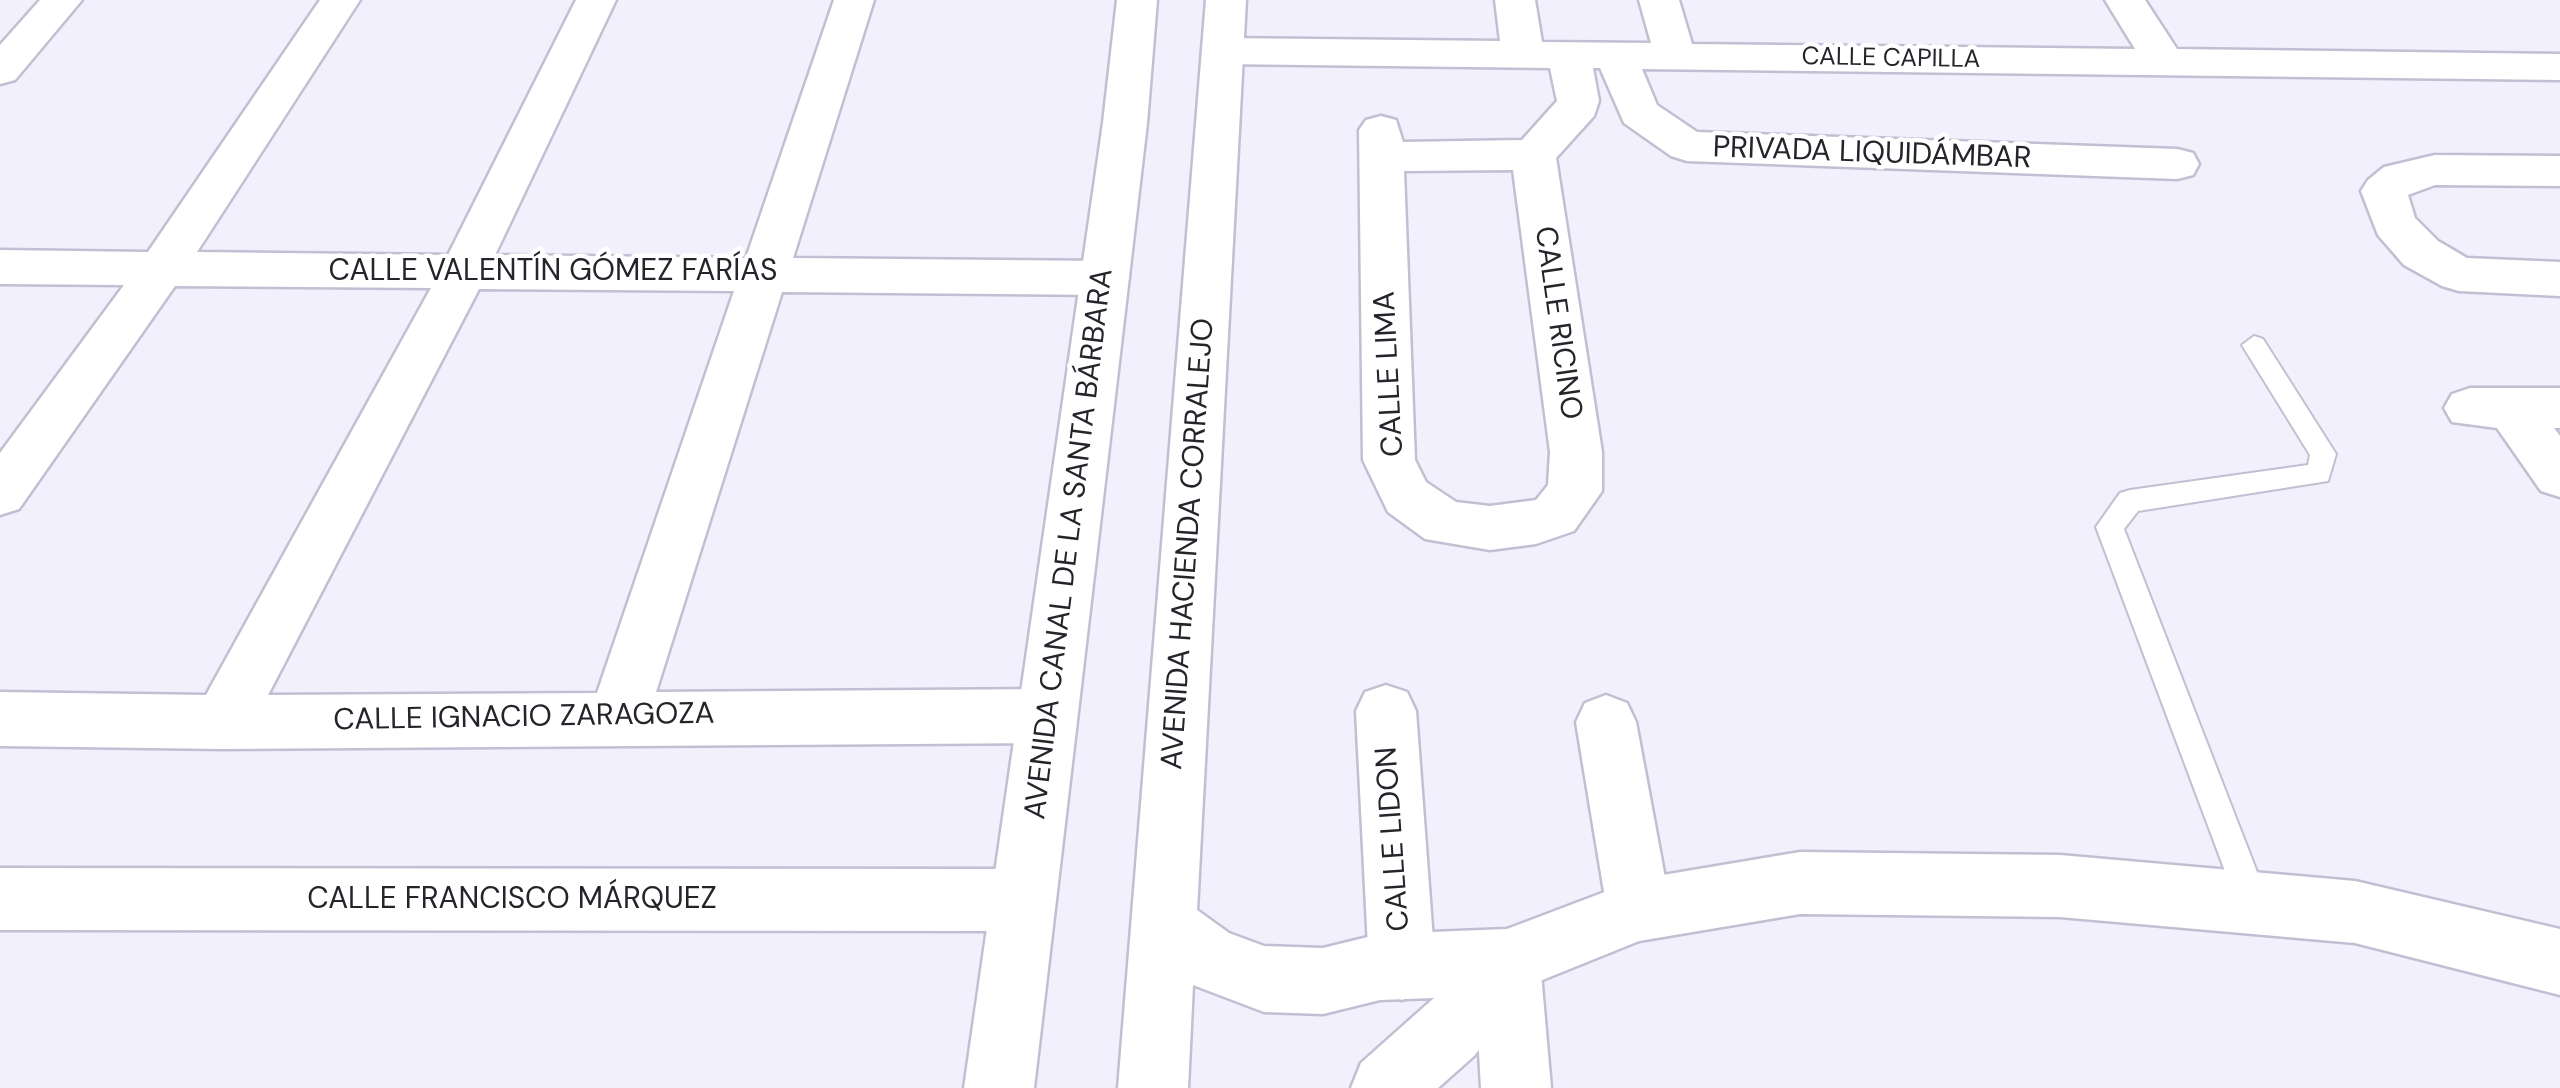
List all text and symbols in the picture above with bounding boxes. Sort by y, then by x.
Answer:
street label: CALLE CAPILLA [1801,42,1981,76]
street label: PRIVADA LIQUIDÁMBAR [1712,130,2032,178]
street label: CALLE RICINO [1526,224,1588,422]
street label: CALLE VALENTÍN GÓMEZ FARÍAS [329,254,777,290]
street label: AVENIDA CANAL DE LA SANTA BÁRBARA [1018,267,1122,821]
street label: CALLE LIMA [1368,290,1412,458]
street label: AVENIDA HACIENDA CORRALEJO [1155,317,1223,771]
street label: CALLE IGNACIO ZARAGOZA [333,697,715,739]
street label: CALLE LIDON [1370,746,1418,932]
street label: CALLE FRANCISCO MÁRQUEZ [307,882,717,918]

